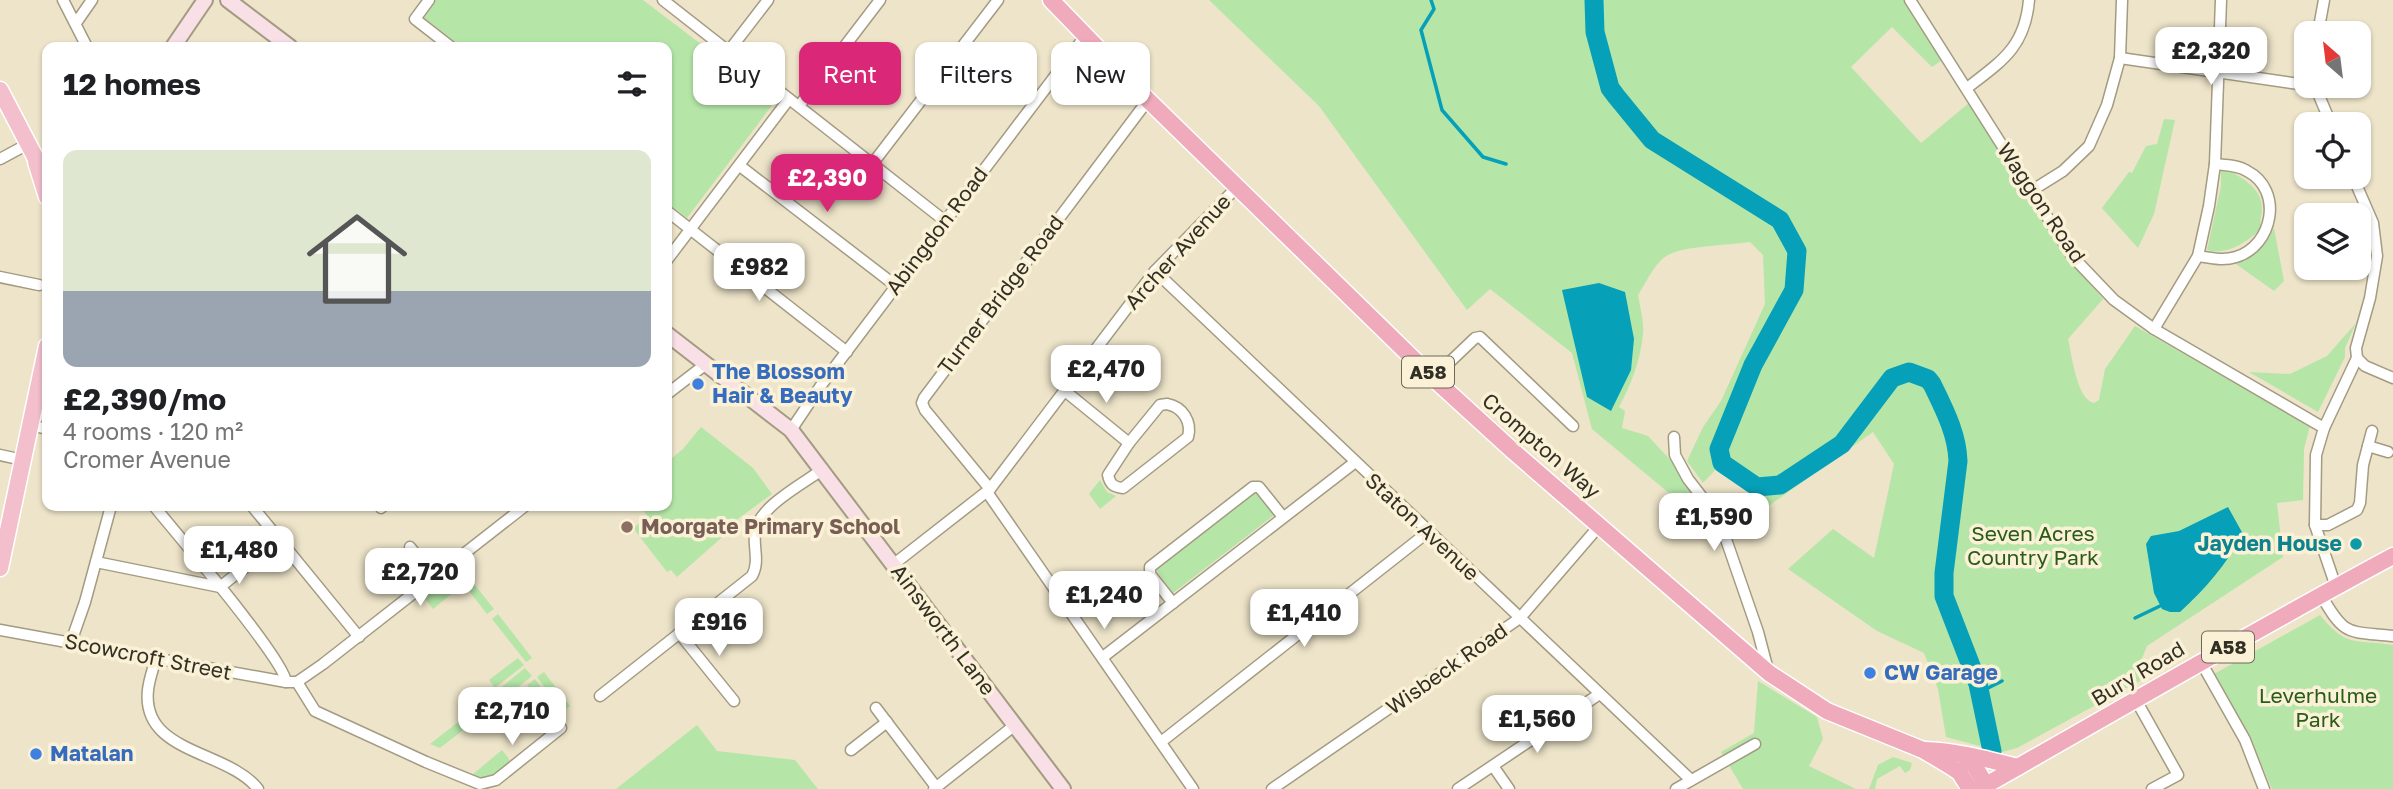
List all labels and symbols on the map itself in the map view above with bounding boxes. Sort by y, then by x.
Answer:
north arrow [2294,21,2371,98]
pin: £2,320 [2154,28,2268,87]
street label: Waggon Road [1992,137,2092,267]
pin: £2,390 [770,154,884,214]
street label: Abingdon Road [880,161,993,300]
street label: Archer Avenue [1119,188,1236,314]
street label: Turner Bridge Road [932,209,1069,379]
pin: £982 [718,244,800,303]
pin: £2,470 [1049,346,1163,405]
road number: A58 [1402,356,1454,388]
place label: The Blossom Hair & Beauty [712,358,853,408]
marker: The Blossom Hair & Beauty [690,376,706,392]
street label: Crompton Way [1477,387,1606,504]
street label: Staton Avenue [1360,467,1485,586]
pin: £1,590 [1657,494,1771,553]
place label: Moorgate Primary School [641,513,900,539]
marker: Moorgate Primary School [619,519,635,535]
park label: Seven Acres Country Park [1967,520,2099,570]
pin: £1,480 [182,526,296,586]
place label: Jayden House [2198,530,2342,556]
marker: Jayden House [2348,536,2364,552]
pin: £2,720 [363,548,477,608]
street label: Ainsworth Lane [886,559,1002,700]
pin: £1,240 [1047,572,1161,631]
pin: £1,410 [1247,590,1361,649]
pin: £916 [678,598,760,658]
street label: Wisbeck Road [1381,617,1512,720]
street label: Scowcroft Street [62,627,234,685]
road number: A58 [2202,632,2254,662]
street label: Bury Road [2086,635,2189,711]
place label: CW Garage [1884,659,1998,685]
marker: CW Garage [1862,665,1878,681]
park label: Leverhulme Park [2259,682,2377,732]
pin: £2,710 [455,688,569,747]
pin: £1,560 [1480,696,1594,755]
place label: Matalan [50,740,133,766]
marker: Matalan [28,746,44,762]

